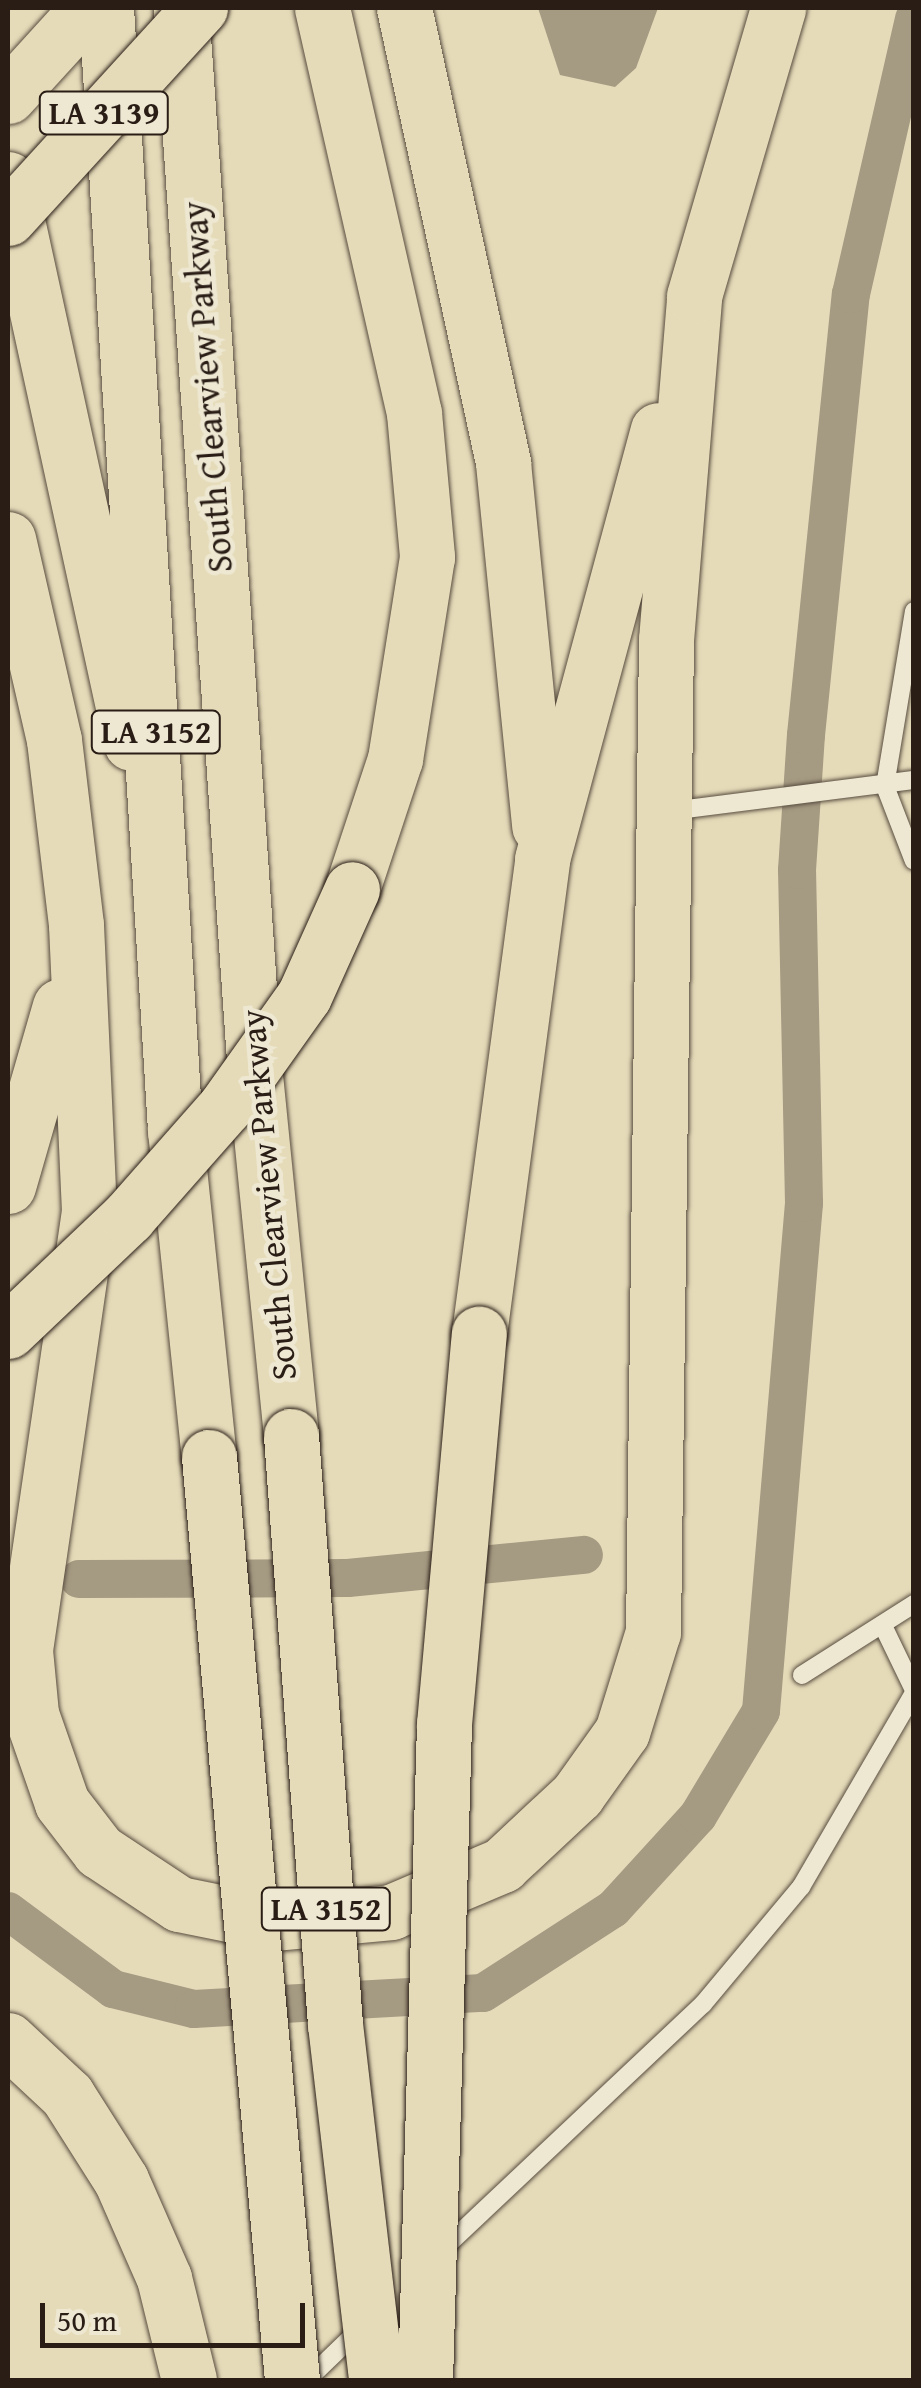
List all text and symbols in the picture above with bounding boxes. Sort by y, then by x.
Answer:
road number: LA 3139 [36,86,172,140]
street label: South Clearview Parkway [173,200,241,574]
road number: LA 3152 [88,705,224,759]
street label: South Clearview Parkway [231,1008,305,1382]
road number: LA 3152 [258,1882,394,1936]
scale bar [45,2283,310,2345]
text: 50 m [57,2298,117,2342]

